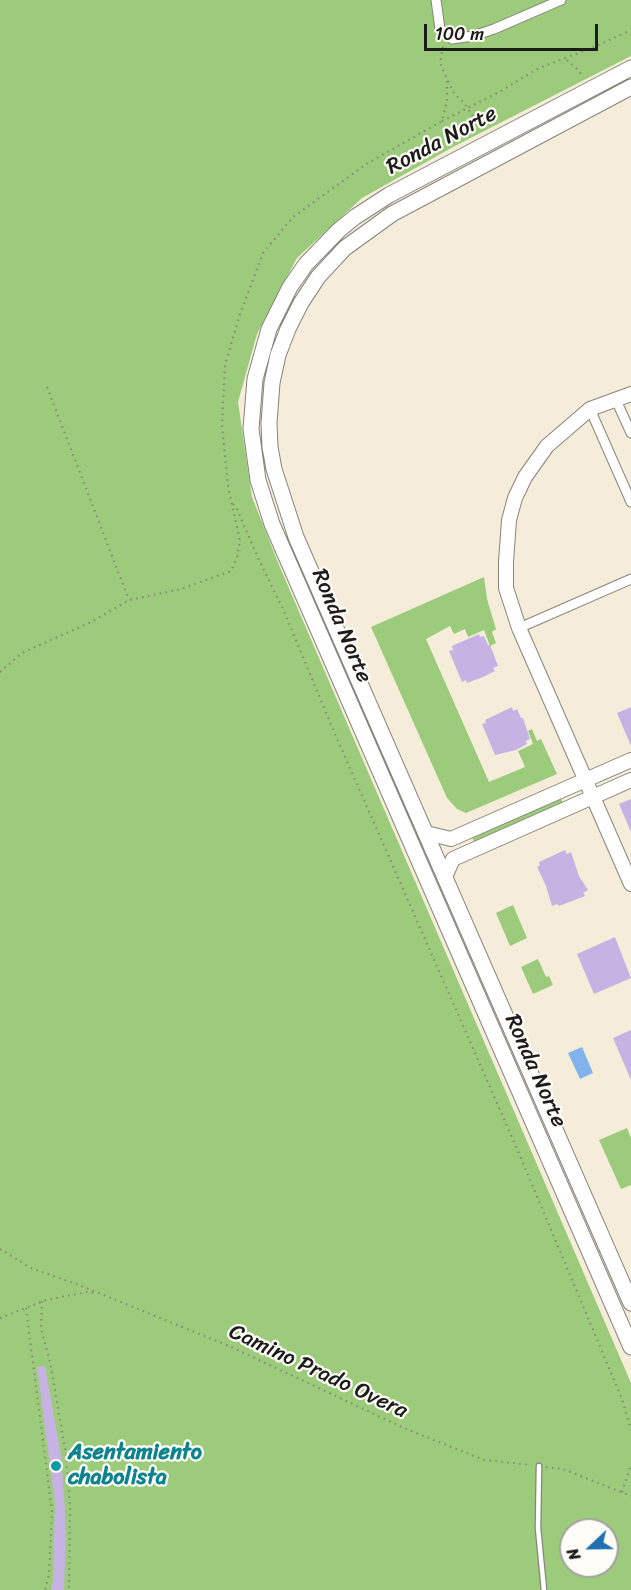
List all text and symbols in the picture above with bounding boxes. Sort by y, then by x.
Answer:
scale bar [427,12,601,50]
text: 100 m [435,18,484,50]
street label: Ronda Norte [382,101,502,181]
street label: Ronda Norte [305,565,377,687]
street label: Ronda Norte [498,1010,572,1132]
street label: Camino Prado Overa [225,1319,411,1425]
place label: Asentamiento chabolista [68,1440,202,1492]
marker: Asentamiento chabolista [49,1459,63,1473]
north arrow [559,1518,619,1578]
text: N [558,1544,589,1565]

